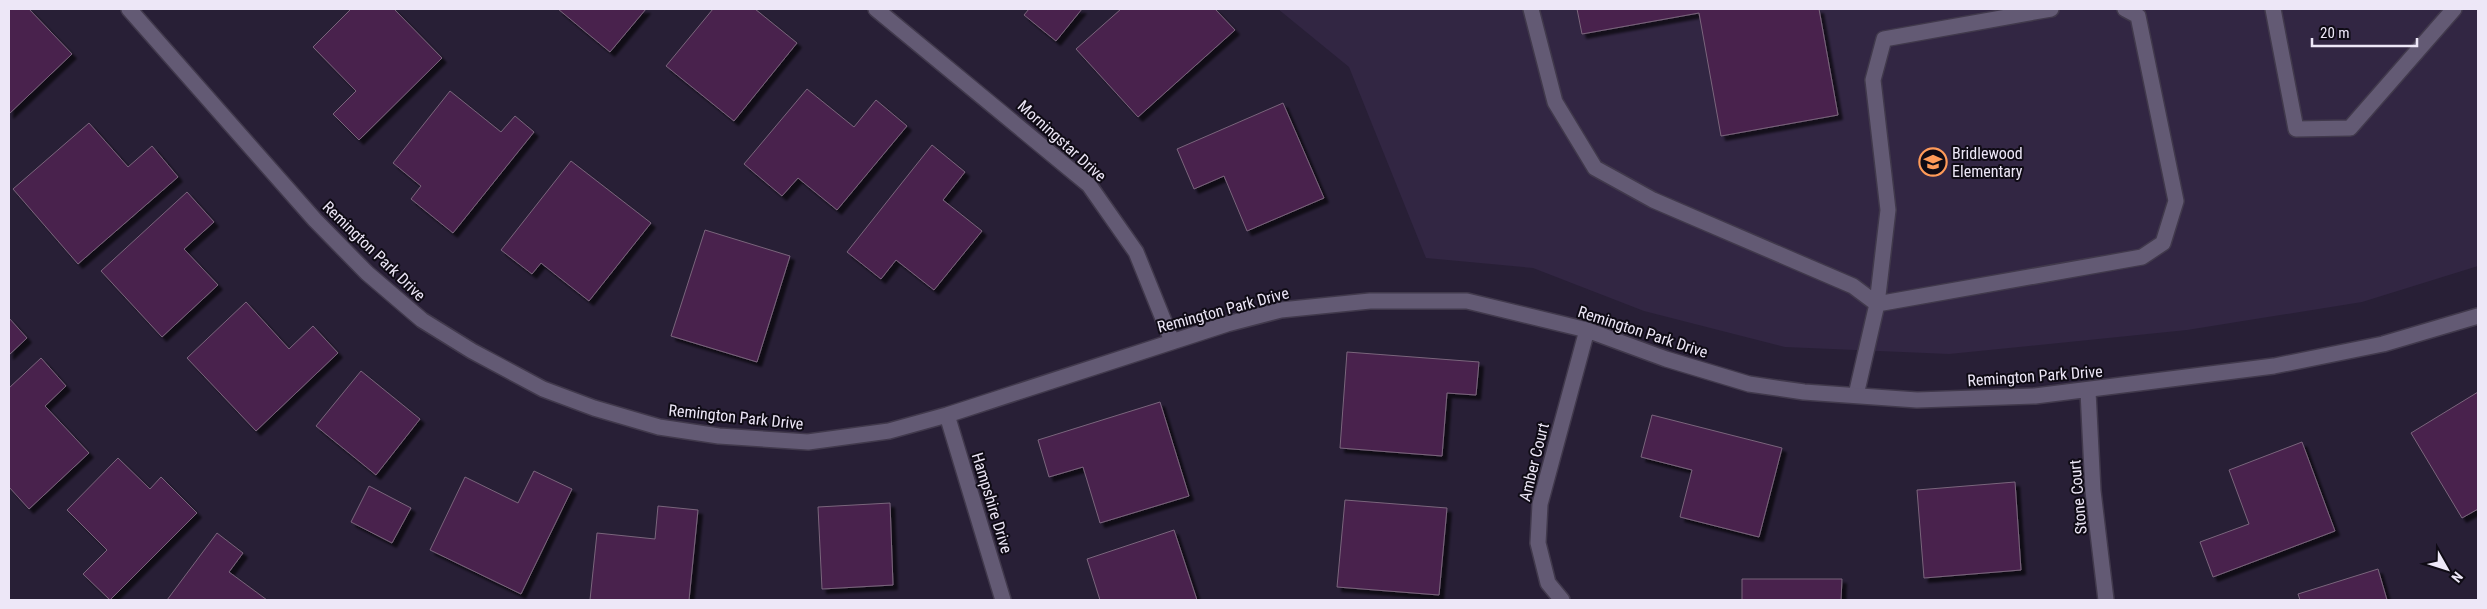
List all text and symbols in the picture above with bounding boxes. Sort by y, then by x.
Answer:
scale bar [2312,15,2417,47]
text: 20 m [2320,24,2350,42]
street label: Morningstar Drive [1014,96,1110,186]
place label: Bridlewood Elementary [1952,144,2023,181]
school or university icon: Bridlewood Elementary [1918,147,1948,177]
street label: Remington Park Drive [319,197,429,305]
street label: Remington Park Drive [1155,283,1291,337]
street label: Remington Park Drive [1576,302,1710,362]
street label: Remington Park Drive [1967,362,2103,390]
street label: Remington Park Drive [668,400,804,434]
street label: Amber Court [1515,421,1553,503]
street label: Hampshire Drive [968,450,1016,556]
street label: Stone Court [2065,459,2091,535]
north arrow [2422,544,2472,594]
text: N [2448,569,2466,586]

